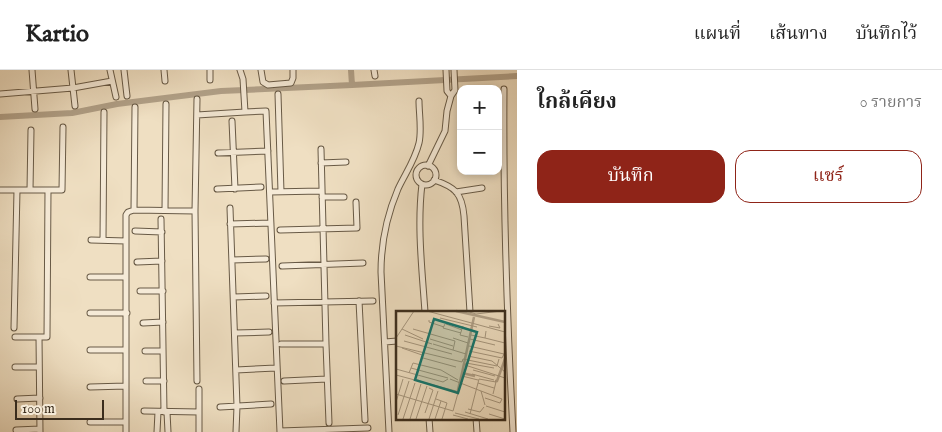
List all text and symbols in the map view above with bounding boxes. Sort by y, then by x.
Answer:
text: Kartio [25,19,89,50]
text: แผนที่ [694,23,741,46]
text: เส้นทาง [769,23,828,46]
text: บันทึกไว้ [856,23,917,46]
map controls [457,85,502,175]
button: + [457,85,502,130]
text: ใกล้เคียง [537,89,617,116]
text: 0 รายการ [860,93,922,113]
button: − [457,130,502,175]
button: บันทึก [537,150,725,203]
button: แชร์ [735,150,922,203]
inset map [396,311,504,420]
scale bar [15,397,104,420]
text: 100 m [22,400,55,418]

